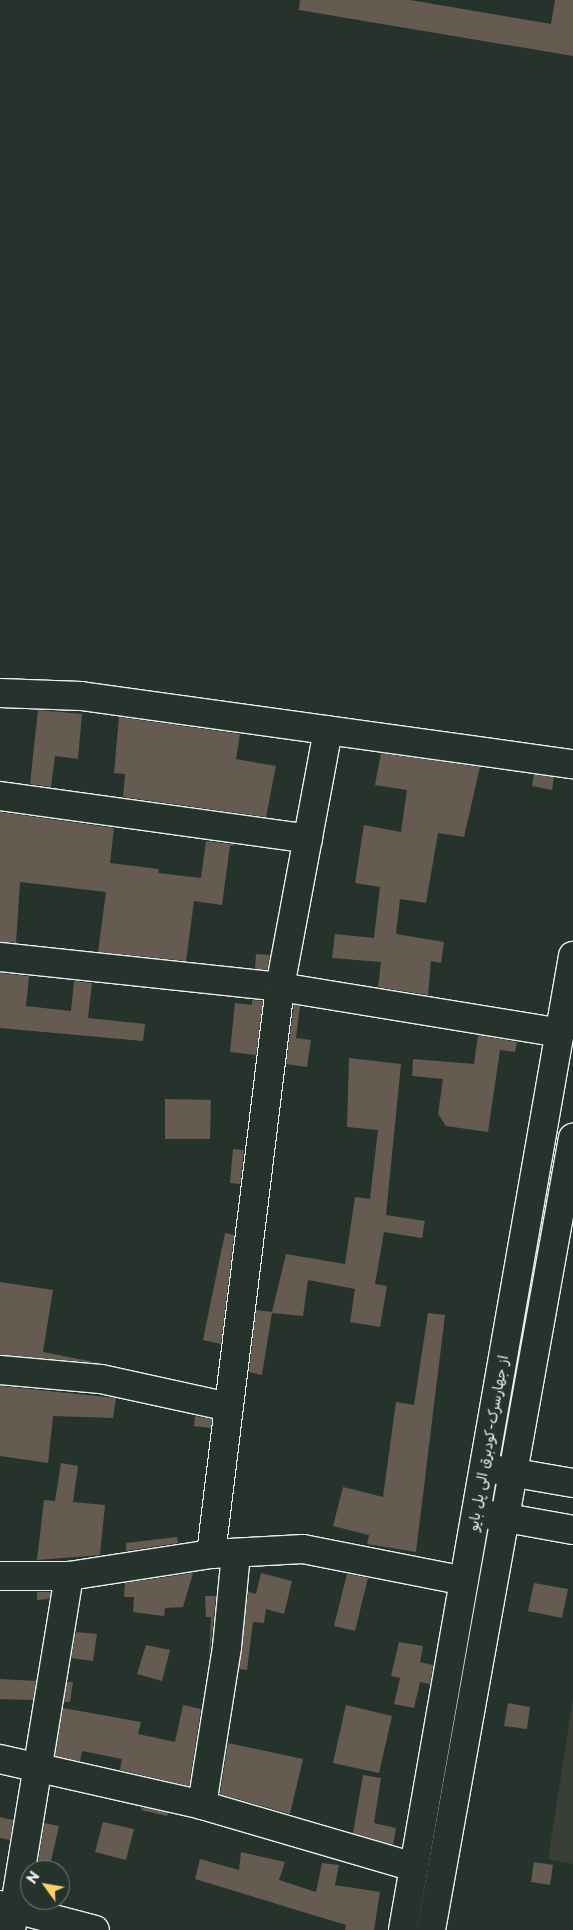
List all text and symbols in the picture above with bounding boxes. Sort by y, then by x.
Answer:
street label: از جهارسرک-کودبرق الی پل بایو [464,1354,512,1532]
north arrow [20,1860,70,1910]
text: N [21,1867,45,1888]

